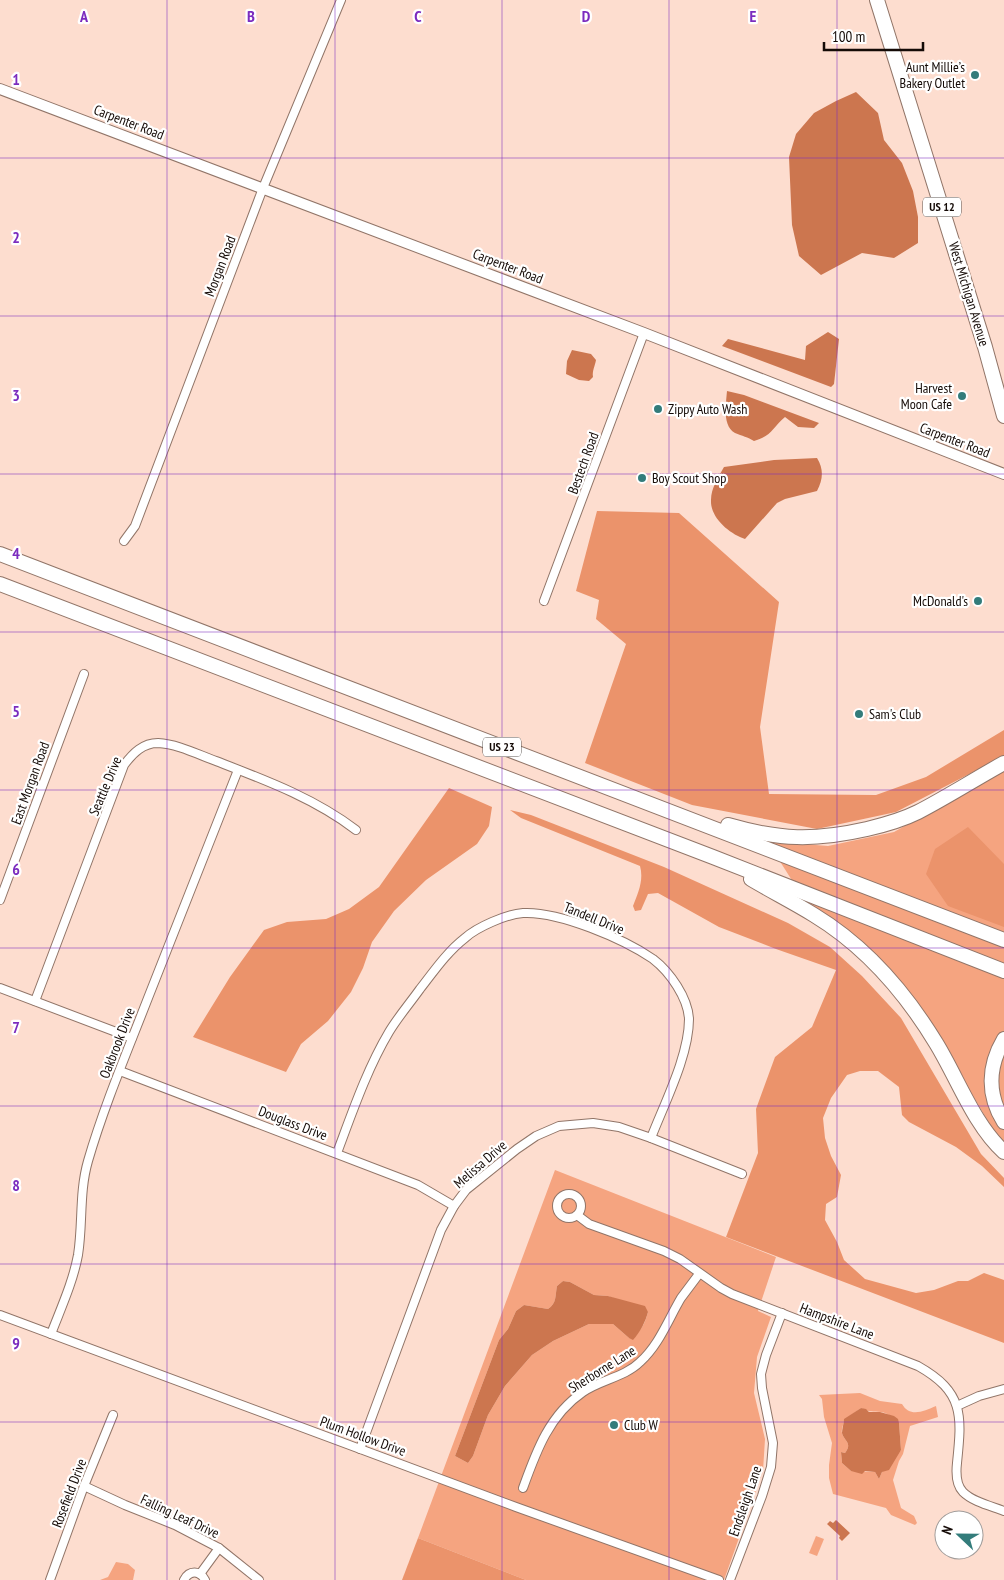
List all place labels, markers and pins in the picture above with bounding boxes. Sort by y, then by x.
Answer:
place label: Aunt Millie’s Bakery Outlet [900,58,965,92]
marker: Aunt Millie’s Bakery Outlet [969,69,981,81]
place label: Harvest Moon Cafe [901,379,952,413]
marker: Harvest Moon Cafe [956,390,968,402]
place label: Zippy Auto Wash [668,400,747,418]
marker: Zippy Auto Wash [652,403,664,415]
place label: Boy Scout Shop [652,469,726,487]
marker: Boy Scout Shop [636,472,648,484]
place label: McDonald's [913,592,968,610]
marker: McDonald's [972,595,984,607]
place label: Sam's Club [869,705,921,723]
marker: Sam's Club [853,708,865,720]
place label: Club W [624,1416,659,1434]
marker: Club W [608,1419,620,1431]

